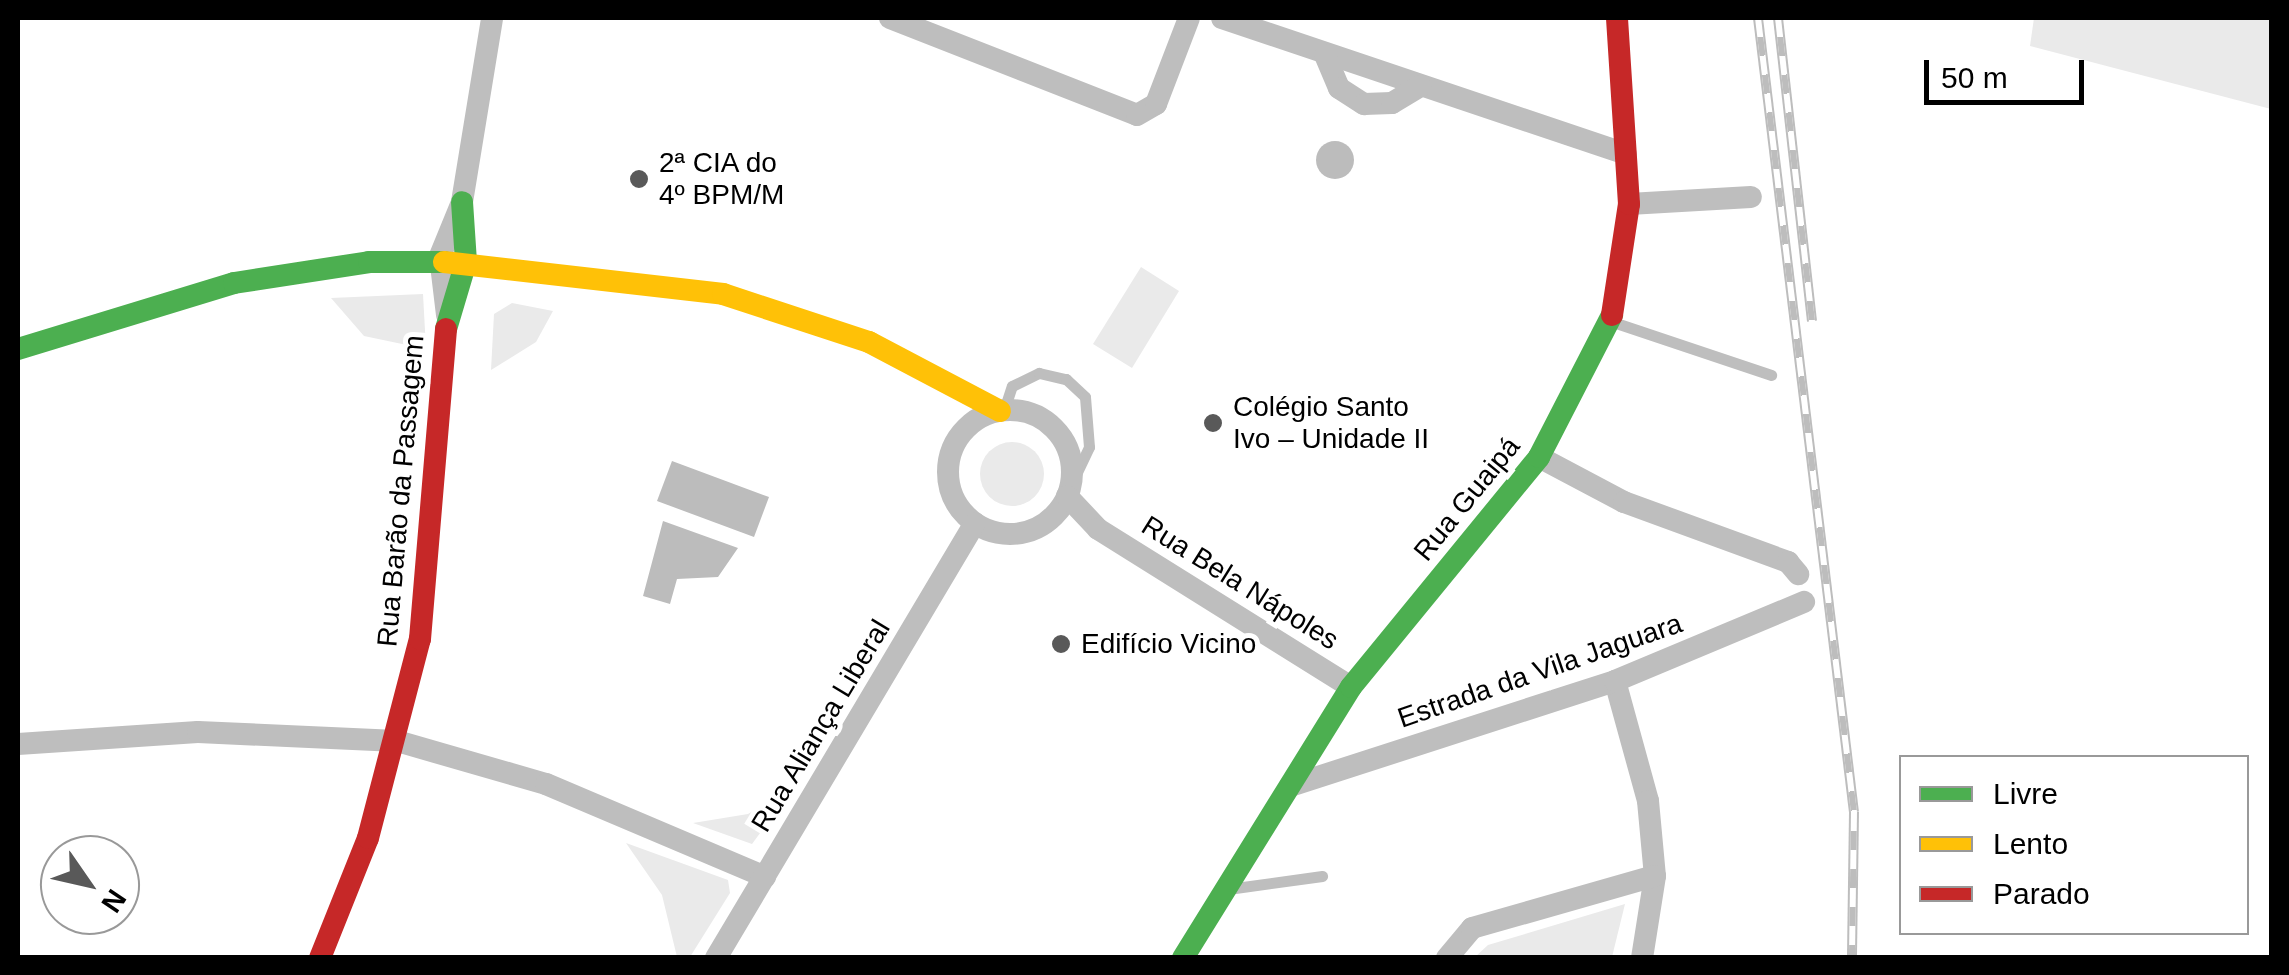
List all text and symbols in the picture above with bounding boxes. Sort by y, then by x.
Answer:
scale bar [1929,40,2089,102]
text: 50 m [1941,61,2008,94]
place label: 2ª CIA do 4º BPM/M [659,146,784,212]
marker: 2ª CIA do 4º BPM/M [628,168,650,190]
street label: Rua Barão da Passagem [371,334,431,648]
place label: Colégio Santo Ivo – Unidade II [1233,390,1429,456]
marker: Colégio Santo Ivo – Unidade II [1202,412,1224,434]
street label: Rua Guaipá [1407,430,1527,568]
street label: Rua Bela Nápoles [1135,509,1345,657]
street label: Estrada da Vila Jaguara [1393,607,1687,735]
street label: Rua Aliança Liberal [744,613,898,839]
place label: Edifício Vicino [1081,627,1256,661]
marker: Edifício Vicino [1050,633,1072,655]
legend [1899,755,2249,935]
text: Livre [1993,777,2058,810]
text: Lento [1993,827,2068,860]
north arrow [40,835,140,935]
text: Parado [1993,877,2090,910]
text: N [95,884,132,918]

